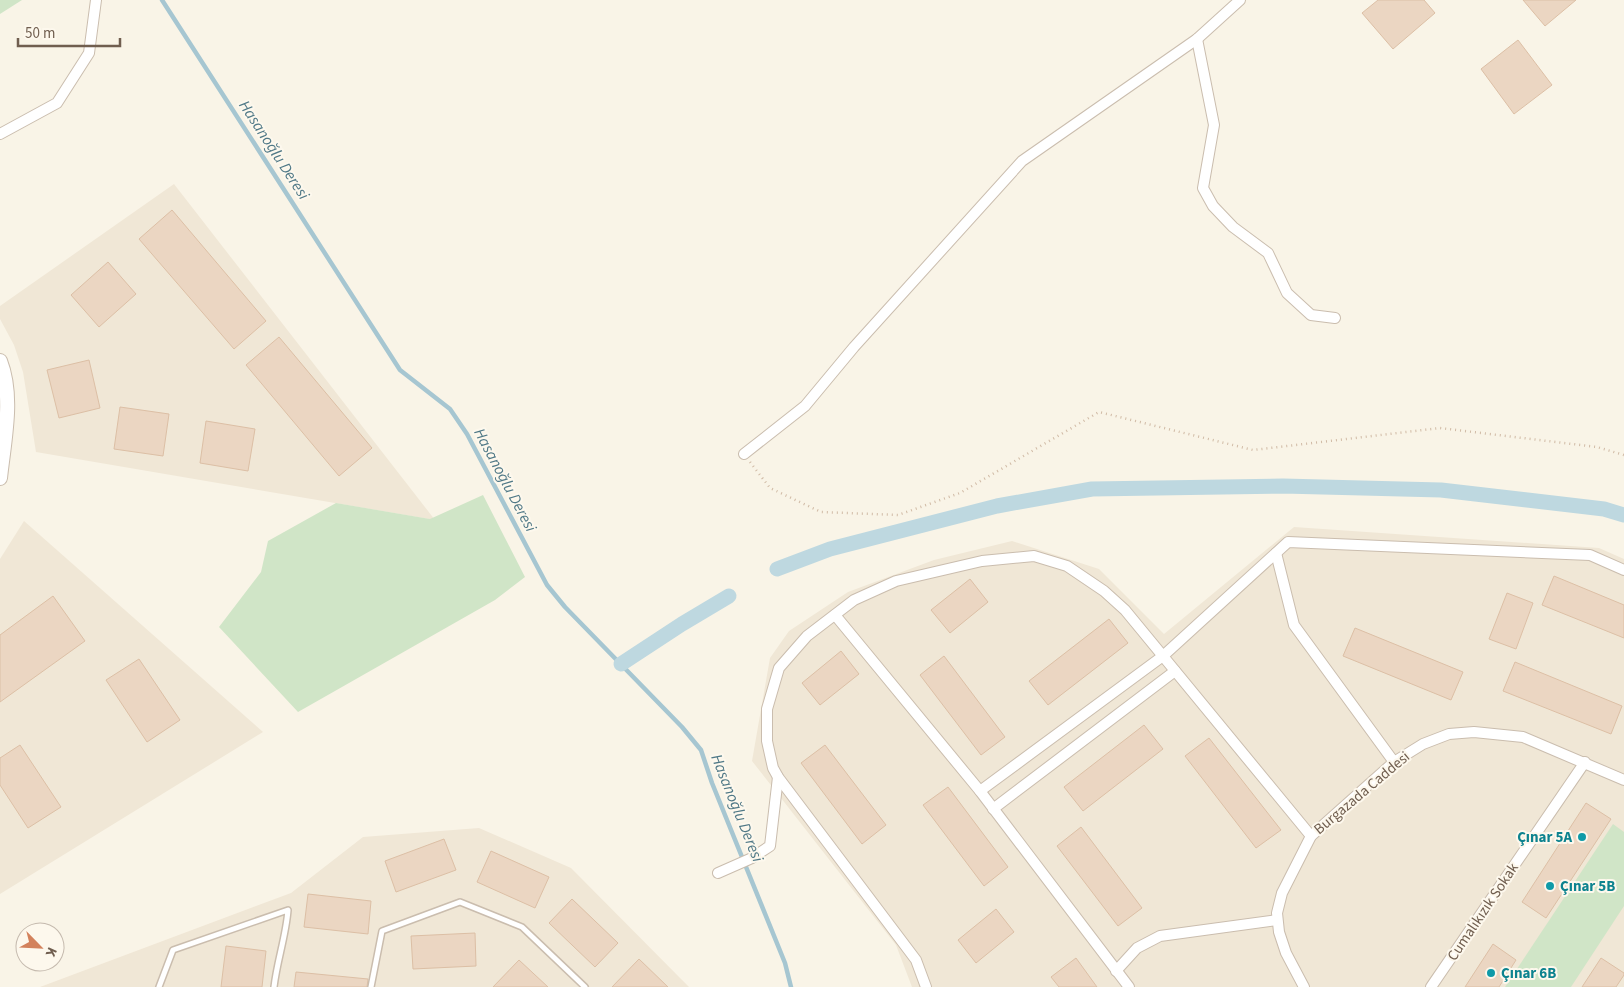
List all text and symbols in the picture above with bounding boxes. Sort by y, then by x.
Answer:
scale bar [18,15,120,47]
text: 50 m [25,23,55,44]
water label: Hasanoğlu Deresi [234,96,315,204]
water label: Hasanoğlu Deresi [468,424,542,536]
street label: Burgazada Caddesi [1309,747,1415,839]
water label: Hasanoğlu Deresi [705,751,769,865]
place label: Çınar 5A [1517,827,1572,848]
marker: Çınar 5A [1576,831,1588,843]
street label: Cumalıkızık Sokak [1442,858,1524,965]
place label: Çınar 5B [1560,876,1615,897]
marker: Çınar 5B [1544,880,1556,892]
north arrow [15,922,65,972]
text: K [40,944,62,960]
place label: Çınar 6B [1501,963,1556,984]
marker: Çınar 6B [1485,967,1497,979]

